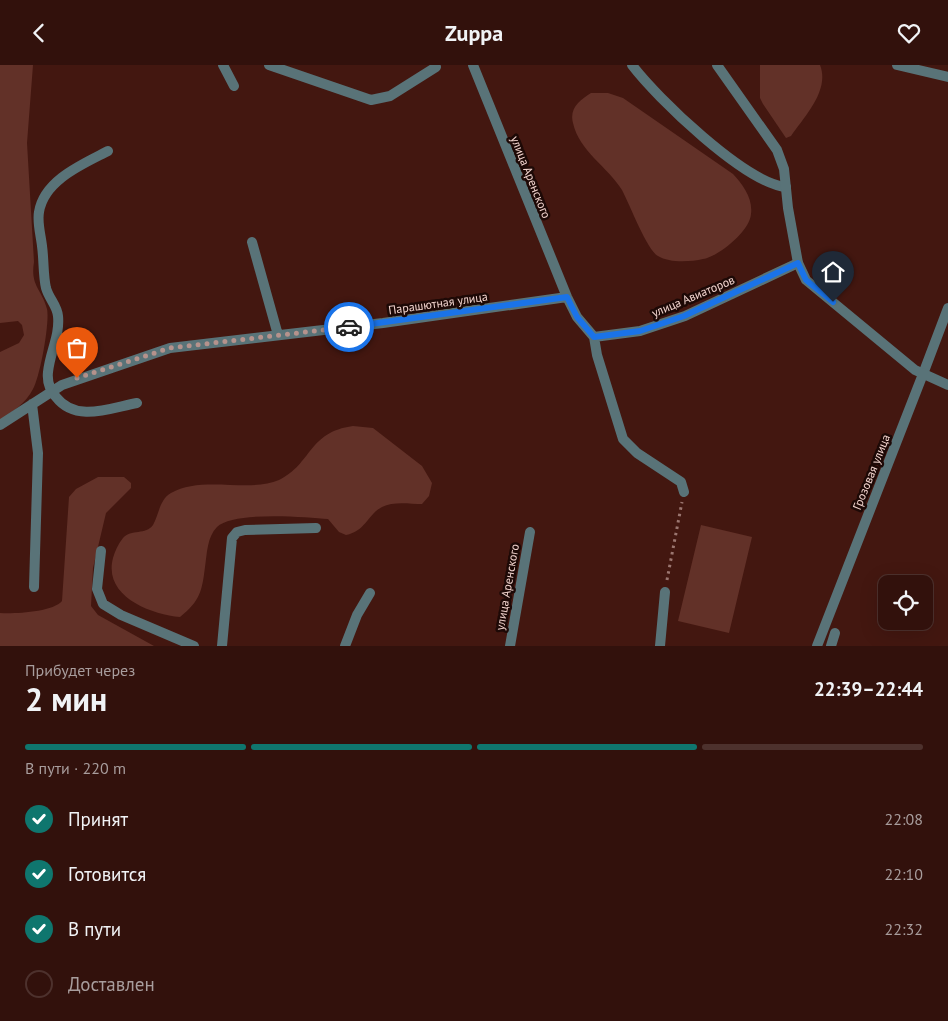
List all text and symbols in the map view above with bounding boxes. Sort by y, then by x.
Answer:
icon: back [25,19,53,47]
text: Zuppa [445,19,503,47]
icon: heart [895,19,923,47]
street label: улица Аренского [508,134,554,220]
pin [812,251,854,302]
icon: home [819,258,847,286]
street label: улица Авиаторов [649,272,737,320]
street label: Парашютная улица [387,289,489,317]
courier [324,302,374,352]
icon: car [335,313,363,341]
pin [56,327,98,378]
icon: bag [63,334,91,362]
street label: Грозовая улица [849,432,893,512]
street label: улица Аренского [492,543,522,631]
map controls [878,575,933,630]
button: locate [878,575,933,630]
text: Прибудет через [25,660,135,680]
text: 22:39–22:44 [814,677,923,701]
text: 2 мин [25,678,107,720]
text: В пути · 220 m [25,758,126,778]
icon: check [25,805,53,833]
text: Принят [68,807,128,831]
text: 22:08 [885,809,923,829]
icon: check [25,860,53,888]
text: Готовится [68,862,146,886]
text: 22:10 [885,864,923,884]
icon: check [25,915,53,943]
text: В пути [68,917,121,941]
text: 22:32 [885,919,923,939]
text: Доставлен [68,972,155,996]

